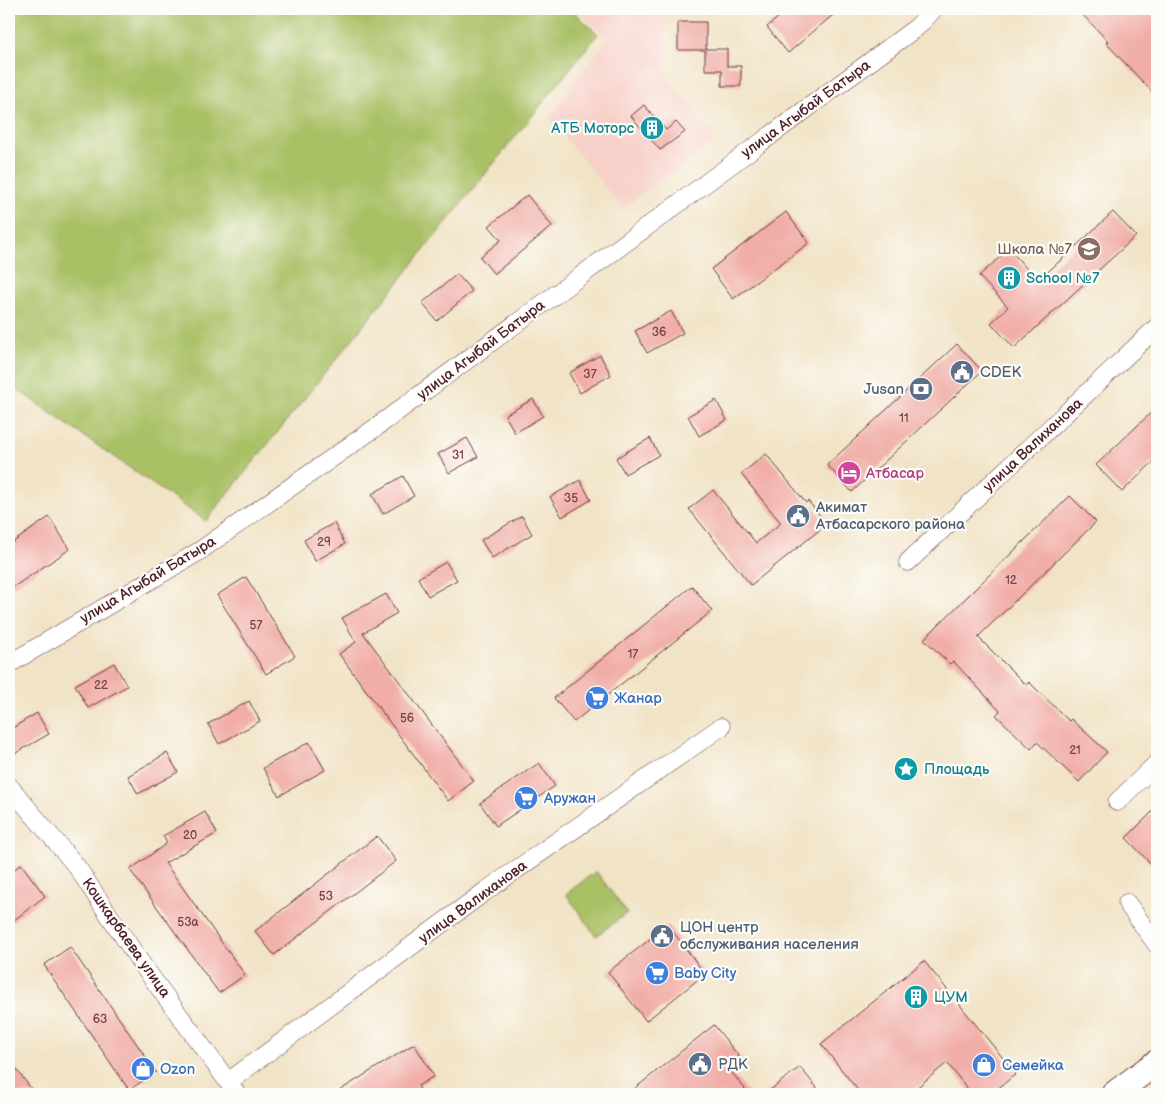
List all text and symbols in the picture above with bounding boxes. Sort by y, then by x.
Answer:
street label: улица Агыбай Батыра [738,56,875,162]
building icon: АТБ Моторс [639,115,665,141]
place label: АТБ Моторс [550,119,635,138]
school or university icon: Школа №7 [1076,236,1102,262]
place label: Школа №7 [997,240,1073,259]
building icon: School №7 [996,265,1022,291]
place label: School №7 [1026,269,1100,288]
street label: улица Агыбай Батыра [413,296,549,404]
house number: 36 [652,325,666,340]
public building icon: CDEK [949,359,975,385]
place label: CDEK [980,363,1021,382]
house number: 37 [583,367,597,382]
bank icon: Jusan [908,376,934,402]
place label: Jusan [863,380,904,399]
street label: улица Валиханова [979,394,1087,496]
house number: 11 [899,411,909,426]
house number: 31 [452,448,464,463]
hotel icon: Атбасар [836,460,862,486]
place label: Атбасар [865,464,924,483]
house number: 35 [564,491,578,506]
place label: Акимат Атбасарского района [815,498,965,534]
public building icon: Акимат Атбасарского района [785,503,811,529]
street label: улица Агыбай Батыра [77,532,220,628]
house number: 29 [317,535,331,550]
house number: 12 [1005,573,1017,588]
house number: 57 [250,618,262,633]
house number: 17 [628,647,638,662]
house number: 22 [94,678,108,693]
supermarket icon: Жанар [584,685,610,711]
place label: Жанар [614,689,662,708]
house number: 56 [400,711,414,726]
house number: 21 [1069,743,1081,758]
place icon: Площадь [893,756,919,782]
place label: Площадь [924,760,990,779]
supermarket icon: Аружан [513,785,539,811]
place label: Аружан [543,789,596,808]
house number: 20 [183,828,197,843]
street label: улица Валиханова [415,856,531,948]
street label: Кошкарбаева улица [78,874,175,1002]
house number: 53 [319,889,333,904]
house number: 53а [177,915,199,930]
place label: ЦОН центр обслуживания населения [680,918,859,954]
public building icon: ЦОН центр обслуживания населения [649,923,675,949]
supermarket icon: Baby City [644,960,670,986]
place label: Baby City [674,964,737,983]
building icon: ЦУМ [903,984,929,1010]
place label: ЦУМ [934,988,968,1007]
house number: 63 [93,1012,107,1027]
public building icon: РДК [687,1051,713,1077]
shop icon: Семейка [971,1052,997,1078]
place label: РДК [718,1055,748,1074]
shop icon: Ozon [130,1056,156,1082]
place label: Семейка [1002,1056,1064,1075]
place label: Ozon [160,1060,195,1079]

